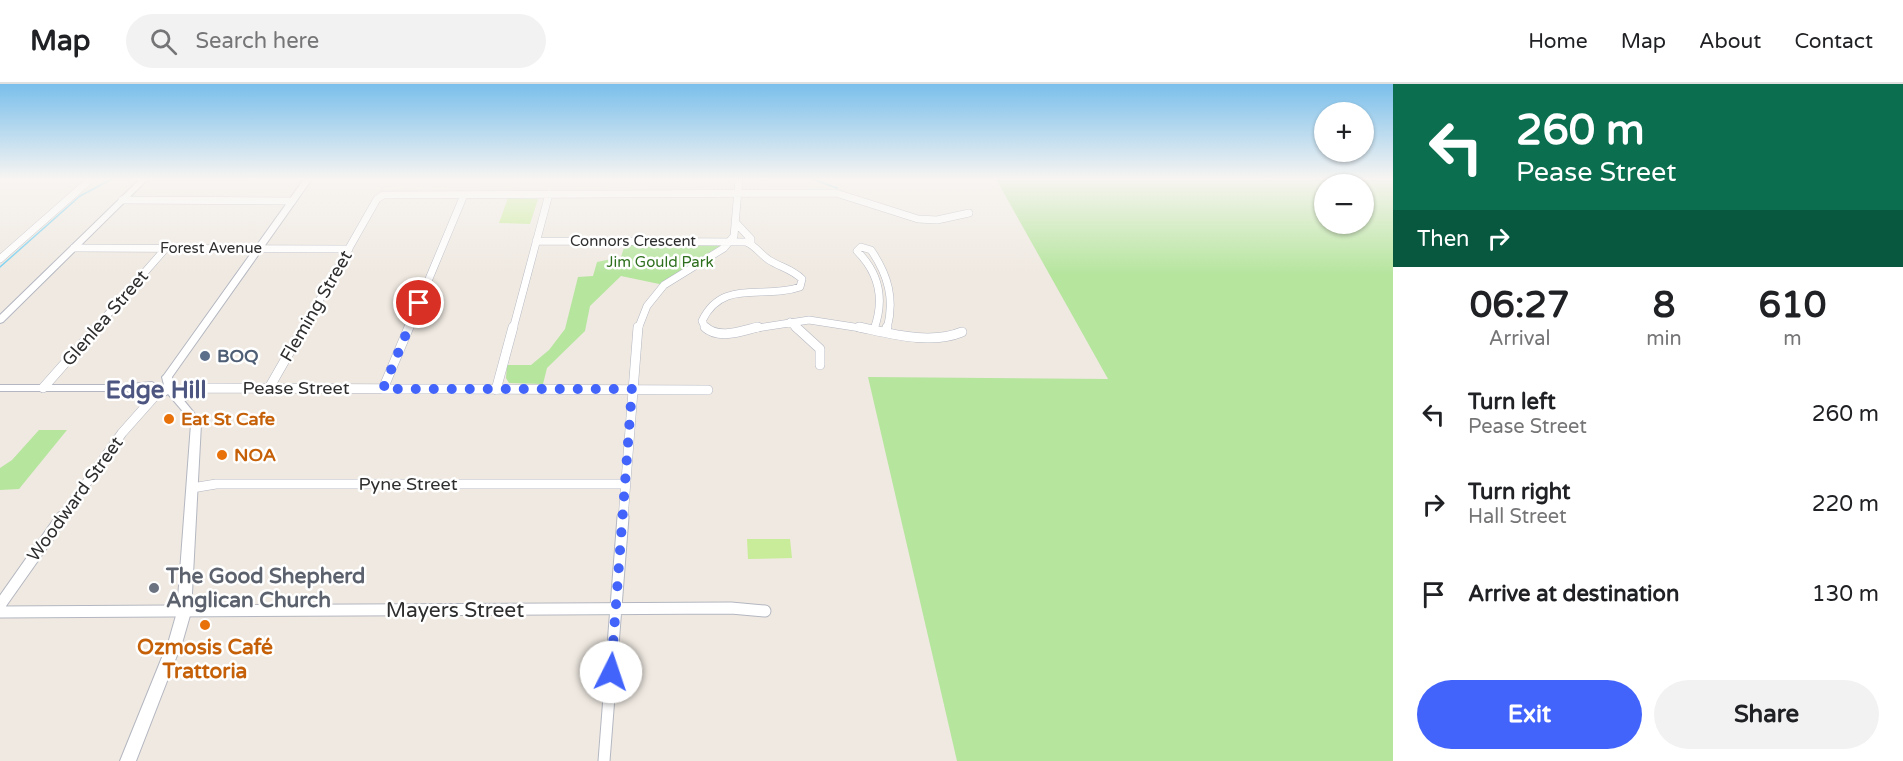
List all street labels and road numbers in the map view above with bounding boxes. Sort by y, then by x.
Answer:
street label: Connors Crescent [570,232,696,250]
street label: Forest Avenue [160,239,262,257]
street label: Fleming Street [275,246,357,366]
street label: Glenlea Street [57,265,153,371]
street label: Pease Street [242,377,350,399]
street label: Woodward Street [22,432,128,566]
street label: Pyne Street [358,473,458,495]
street label: Mayers Street [386,598,524,623]

